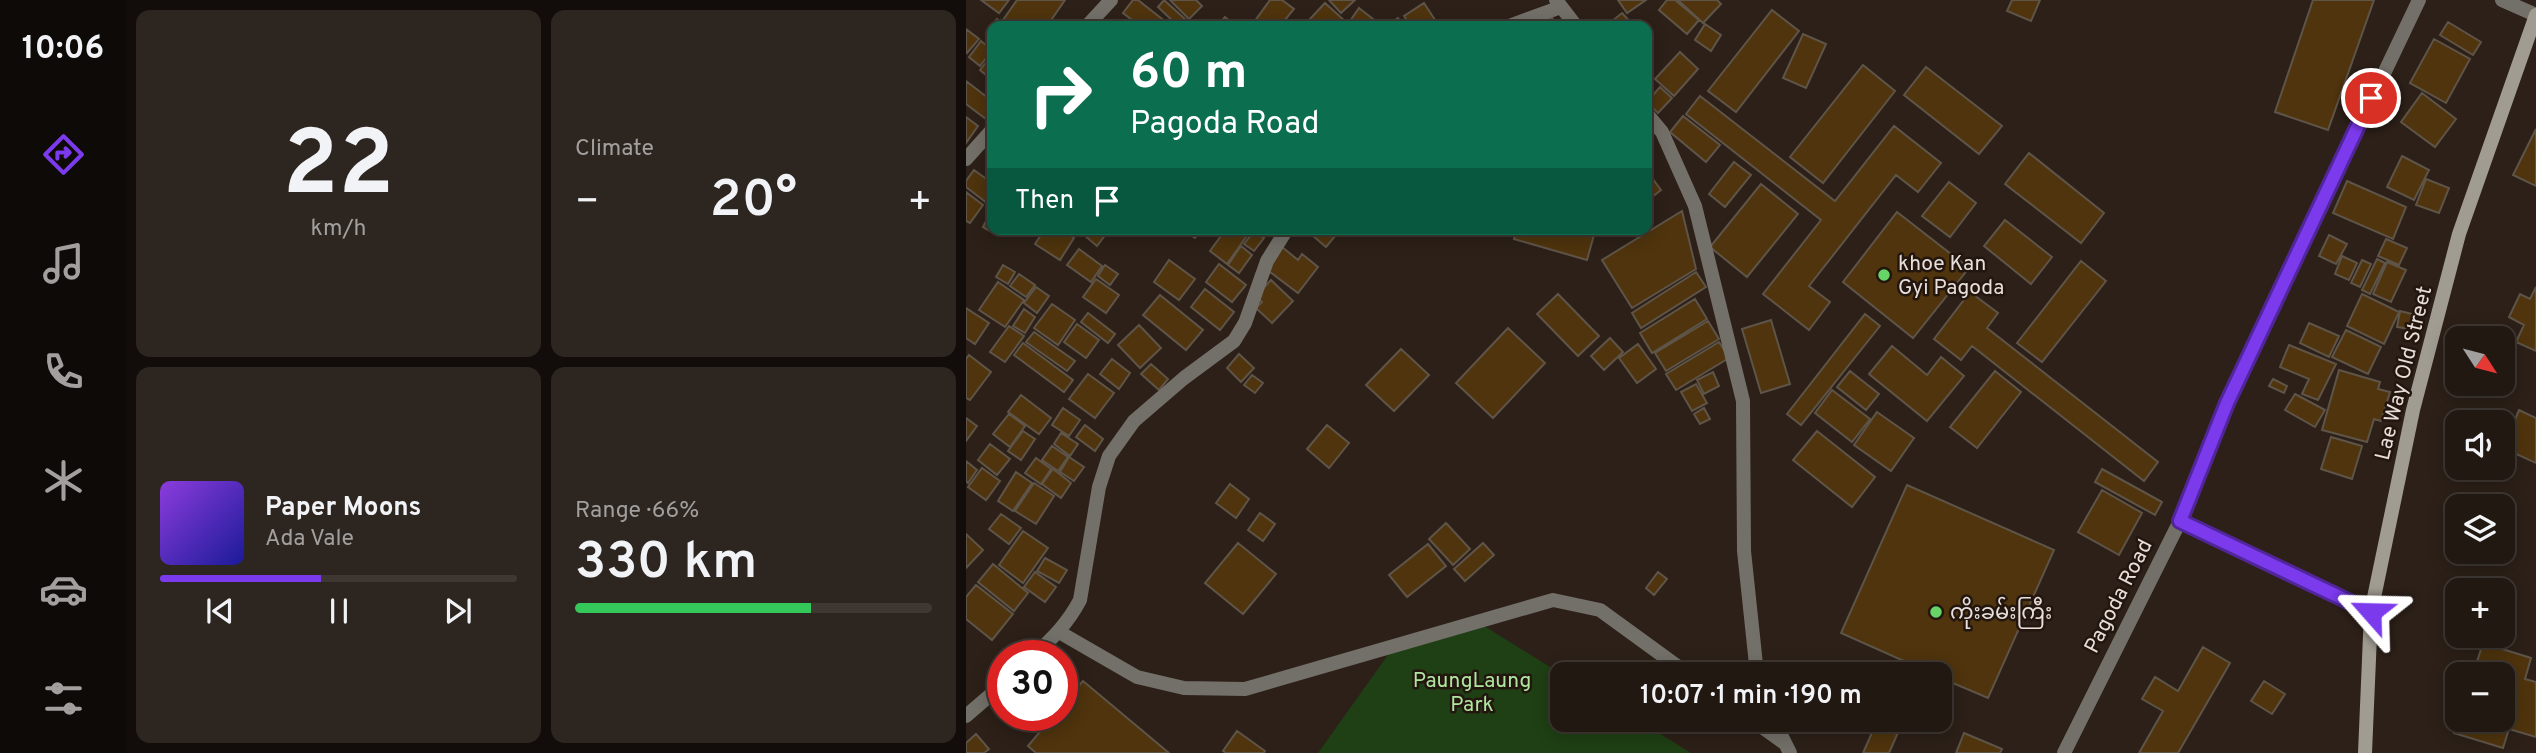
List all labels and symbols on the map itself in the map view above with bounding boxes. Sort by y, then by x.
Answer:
pin [2341,68,2401,128]
place label: khoe Kan Gyi Pagoda [1898,251,2004,302]
marker: khoe Kan Gyi Pagoda [1876,267,1892,283]
street label: Lae Way Old Street [2370,284,2439,463]
north arrow [2445,326,2515,396]
street label: Pagoda Road [2079,535,2160,658]
position arrow [2334,575,2408,649]
place label: ကိုးခမ်းကြီး [1950,596,2052,629]
marker: ကိုးခမ်းကြီး [1928,604,1944,620]
speed limit sign: 30 [987,640,1078,731]
park label: PaungLaung Park [1413,668,1531,719]

